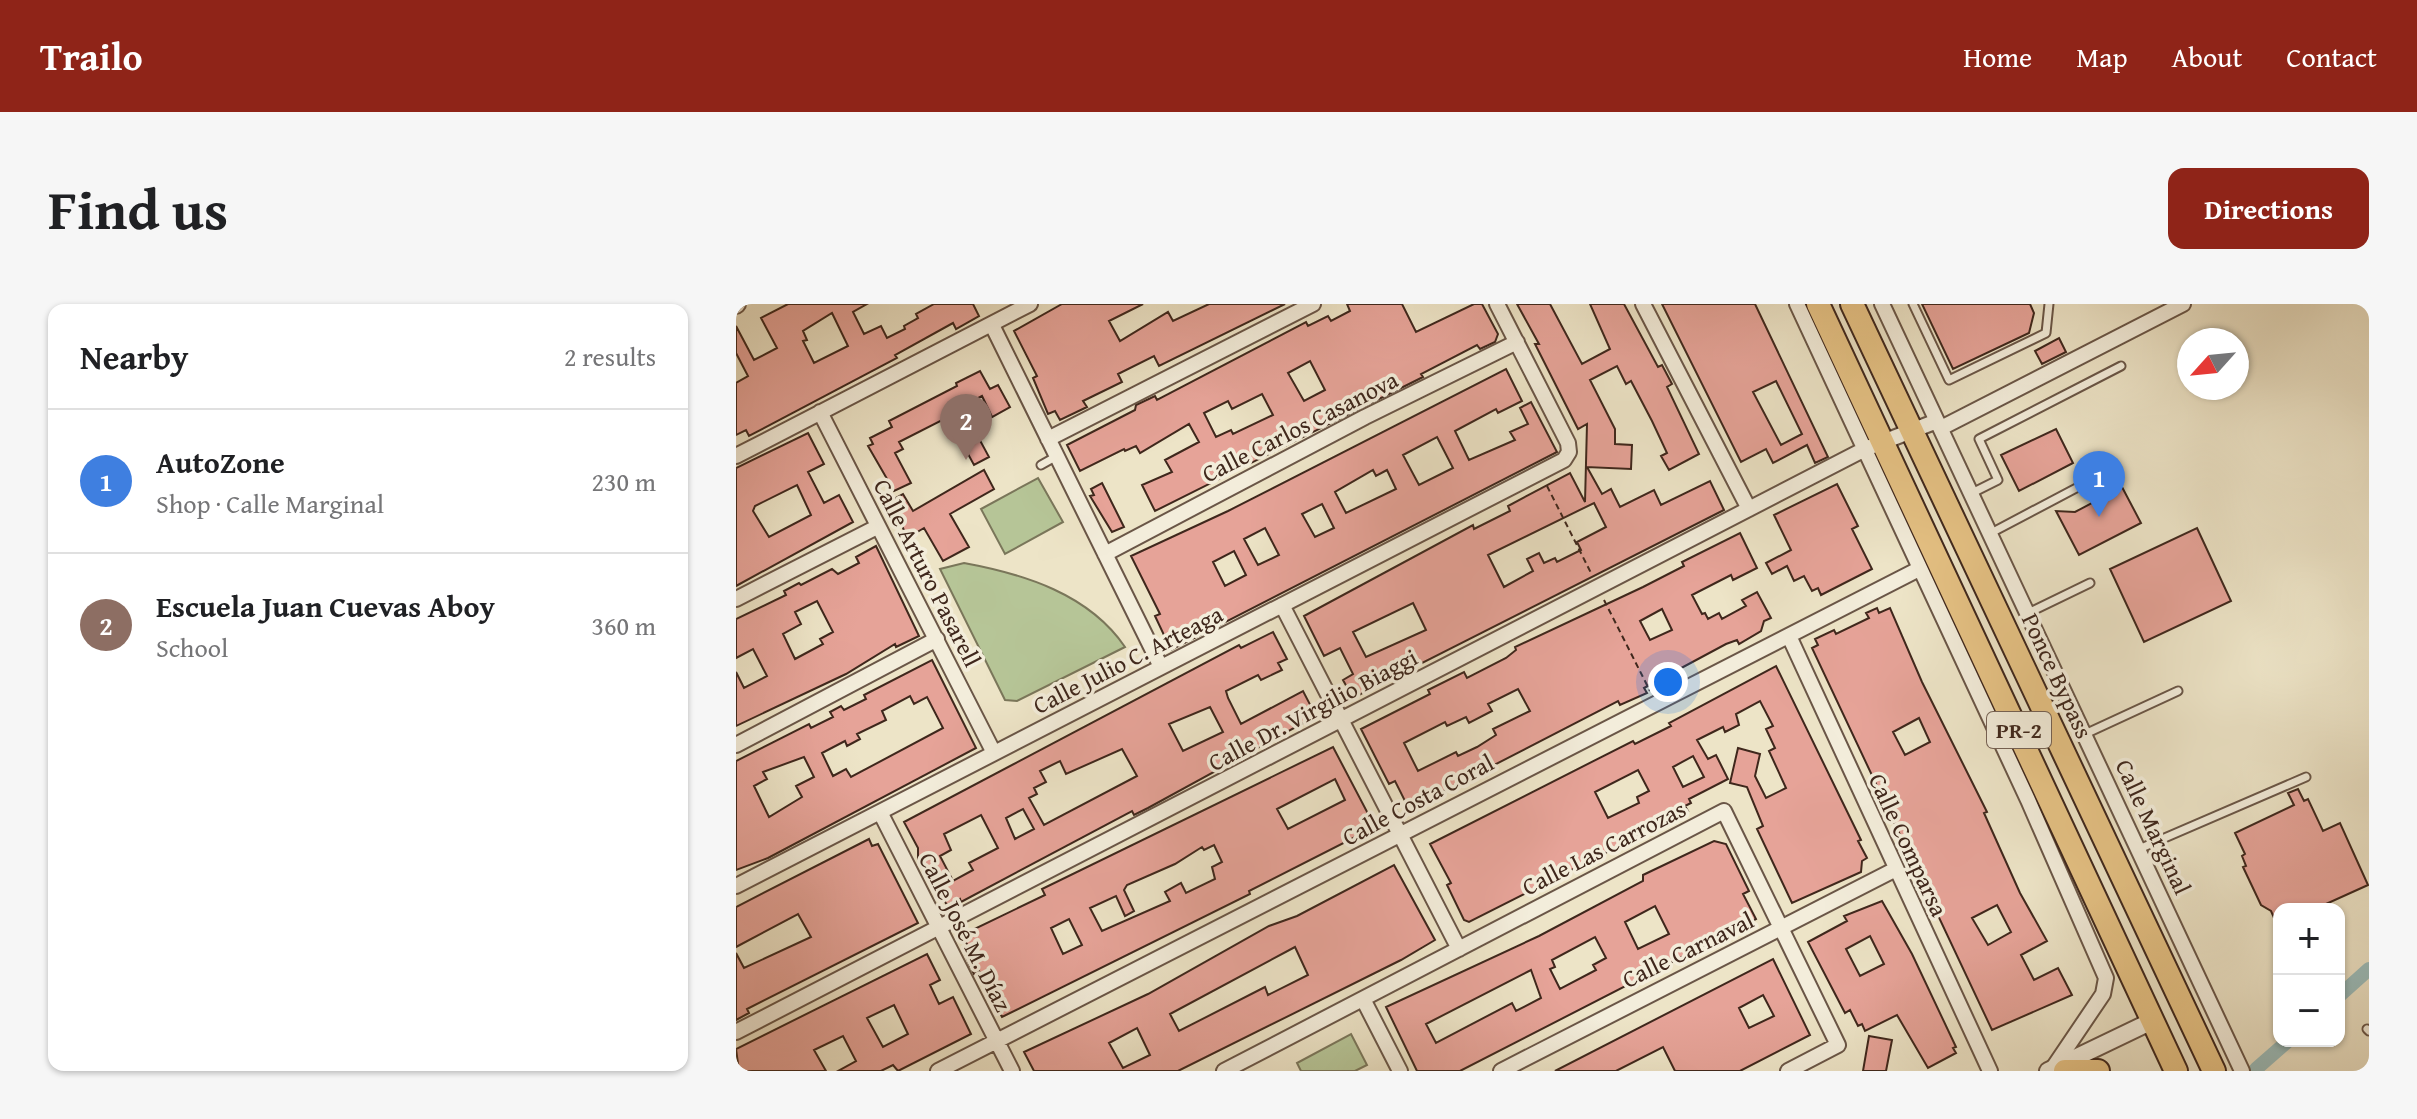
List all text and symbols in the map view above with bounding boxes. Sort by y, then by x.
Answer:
text: Trailo [40,28,143,84]
text: Home [1963,36,2032,77]
text: Map [2076,36,2128,77]
text: About [2172,36,2242,77]
text: Contact [2286,36,2377,77]
text: Find us [48,167,228,250]
button: Directions [2168,168,2369,249]
north arrow [2177,328,2249,400]
text: Nearby [80,332,189,381]
text: 2 results [564,337,656,376]
street label: Calle Carlos Casanova [1196,362,1404,491]
pin: 2 [940,394,992,460]
text: AutoZone [156,440,285,484]
pin: 1 [2073,451,2125,517]
text: 1 [99,462,113,501]
text: 230 m [591,462,656,501]
street label: Calle Arturo Pasarell [865,473,990,673]
text: Shop · Calle Marginal [156,484,384,523]
text: Escuela Juan Cuevas Aboy [156,584,495,628]
street label: Calle Julio C. Arteaga [1027,596,1229,723]
text: 2 [99,606,113,645]
text: 360 m [591,606,656,645]
street label: Ponce Bypass [2013,607,2102,744]
text: School [156,628,228,667]
street label: Calle Dr. Virgilio Biaggi [1202,639,1424,780]
your location [1648,662,1688,702]
road number: PR-2 [1987,712,2051,748]
street label: Calle Costa Coral [1336,745,1500,854]
street label: Calle Marginal [2107,753,2200,900]
street label: Calle Comparsa [1860,767,1957,923]
street label: Calle Las Carrozas [1516,791,1692,904]
street label: Calle José M. Díaz [910,846,1021,1017]
street label: Calle Carnaval [1616,902,1760,997]
map controls [2273,903,2345,1047]
button: + [2273,903,2345,975]
button: − [2273,975,2345,1047]

